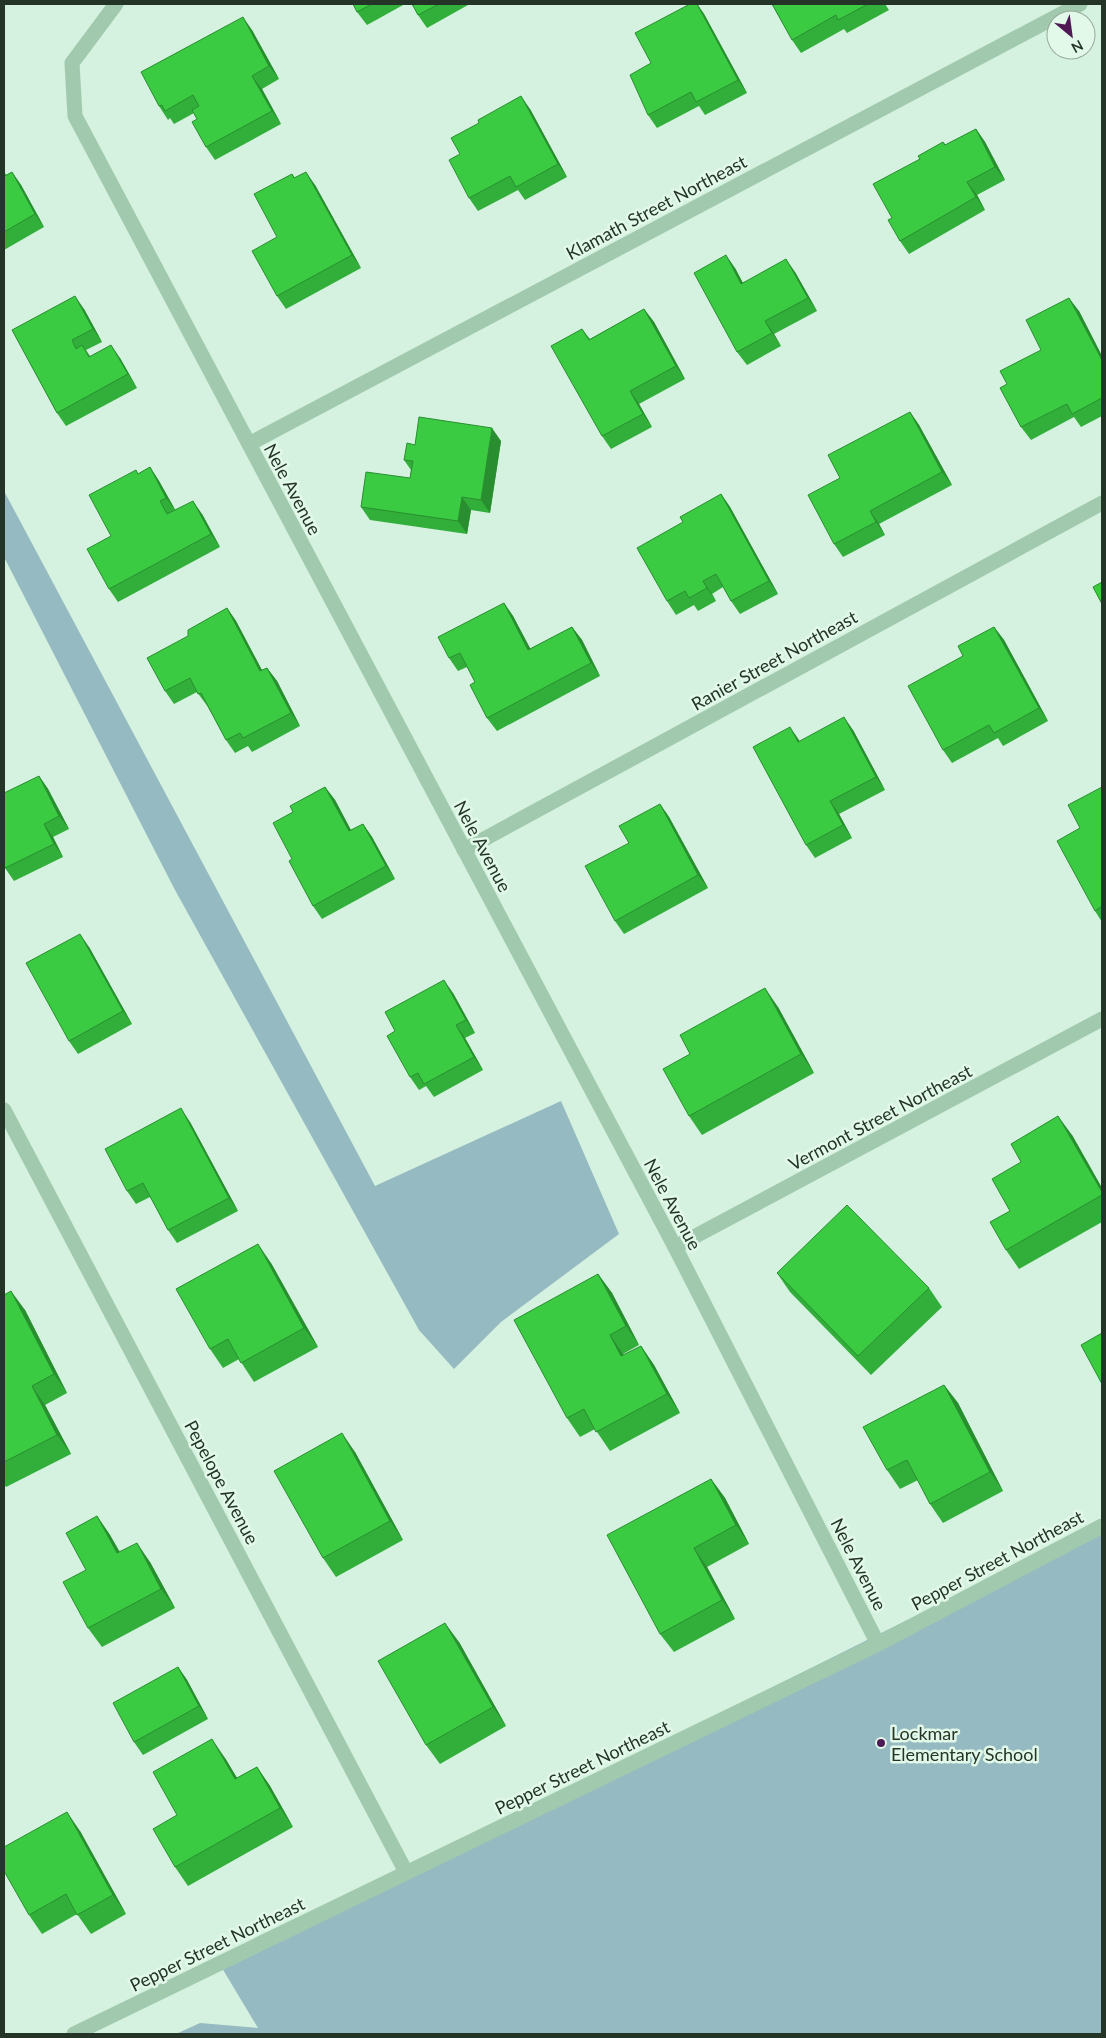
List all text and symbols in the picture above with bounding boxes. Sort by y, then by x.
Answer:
north arrow [1046,10,1096,60]
text: N [1069,37,1086,57]
street label: Klamath Street Northeast [562,150,751,264]
street label: Nele Avenue [260,440,326,538]
street label: Ranier Street Northeast [687,605,861,715]
street label: Nele Avenue [450,797,516,895]
street label: Vermont Street Northeast [785,1059,976,1175]
street label: Nele Avenue [640,1155,706,1253]
street label: Pepelope Avenue [180,1416,264,1548]
street label: Pepper Street Northeast [907,1505,1087,1615]
street label: Nele Avenue [826,1514,892,1614]
street label: Pepper Street Northeast [491,1715,673,1819]
place label: Lockmar Elementary School [891,1722,1038,1765]
marker: Lockmar Elementary School [875,1737,887,1749]
street label: Pepper Street Northeast [126,1892,308,1996]

